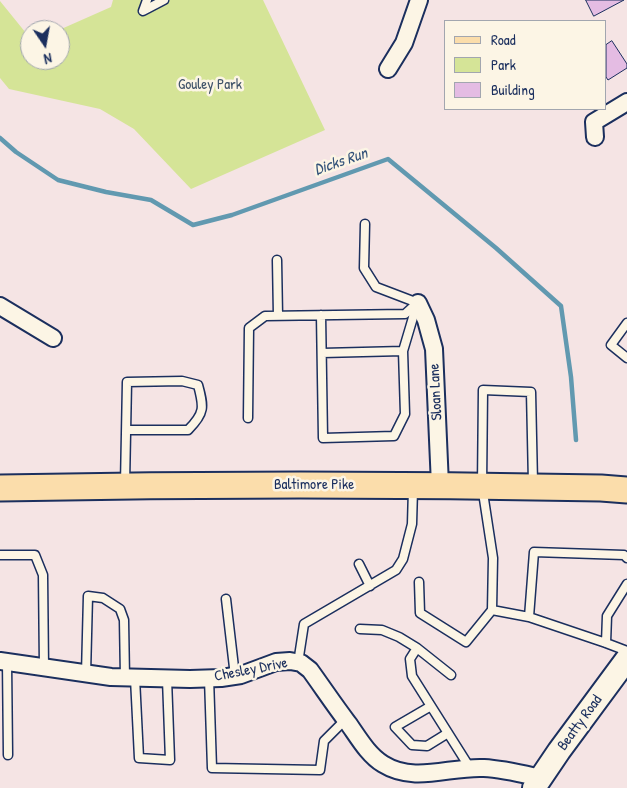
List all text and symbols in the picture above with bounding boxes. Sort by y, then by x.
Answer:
north arrow [20,20,70,70]
legend [444,20,607,110]
text: Road [491,29,516,50]
text: N [42,49,54,69]
text: Park [491,54,516,75]
park label: Gouley Park [178,76,242,94]
text: Building [491,79,535,100]
water label: Dicks Run [312,144,370,180]
street label: Sloan Lane [426,363,446,421]
street label: Baltimore Pike [274,476,354,494]
street label: Chesley Drive [213,654,289,686]
street label: Beatty Road [554,692,606,754]

